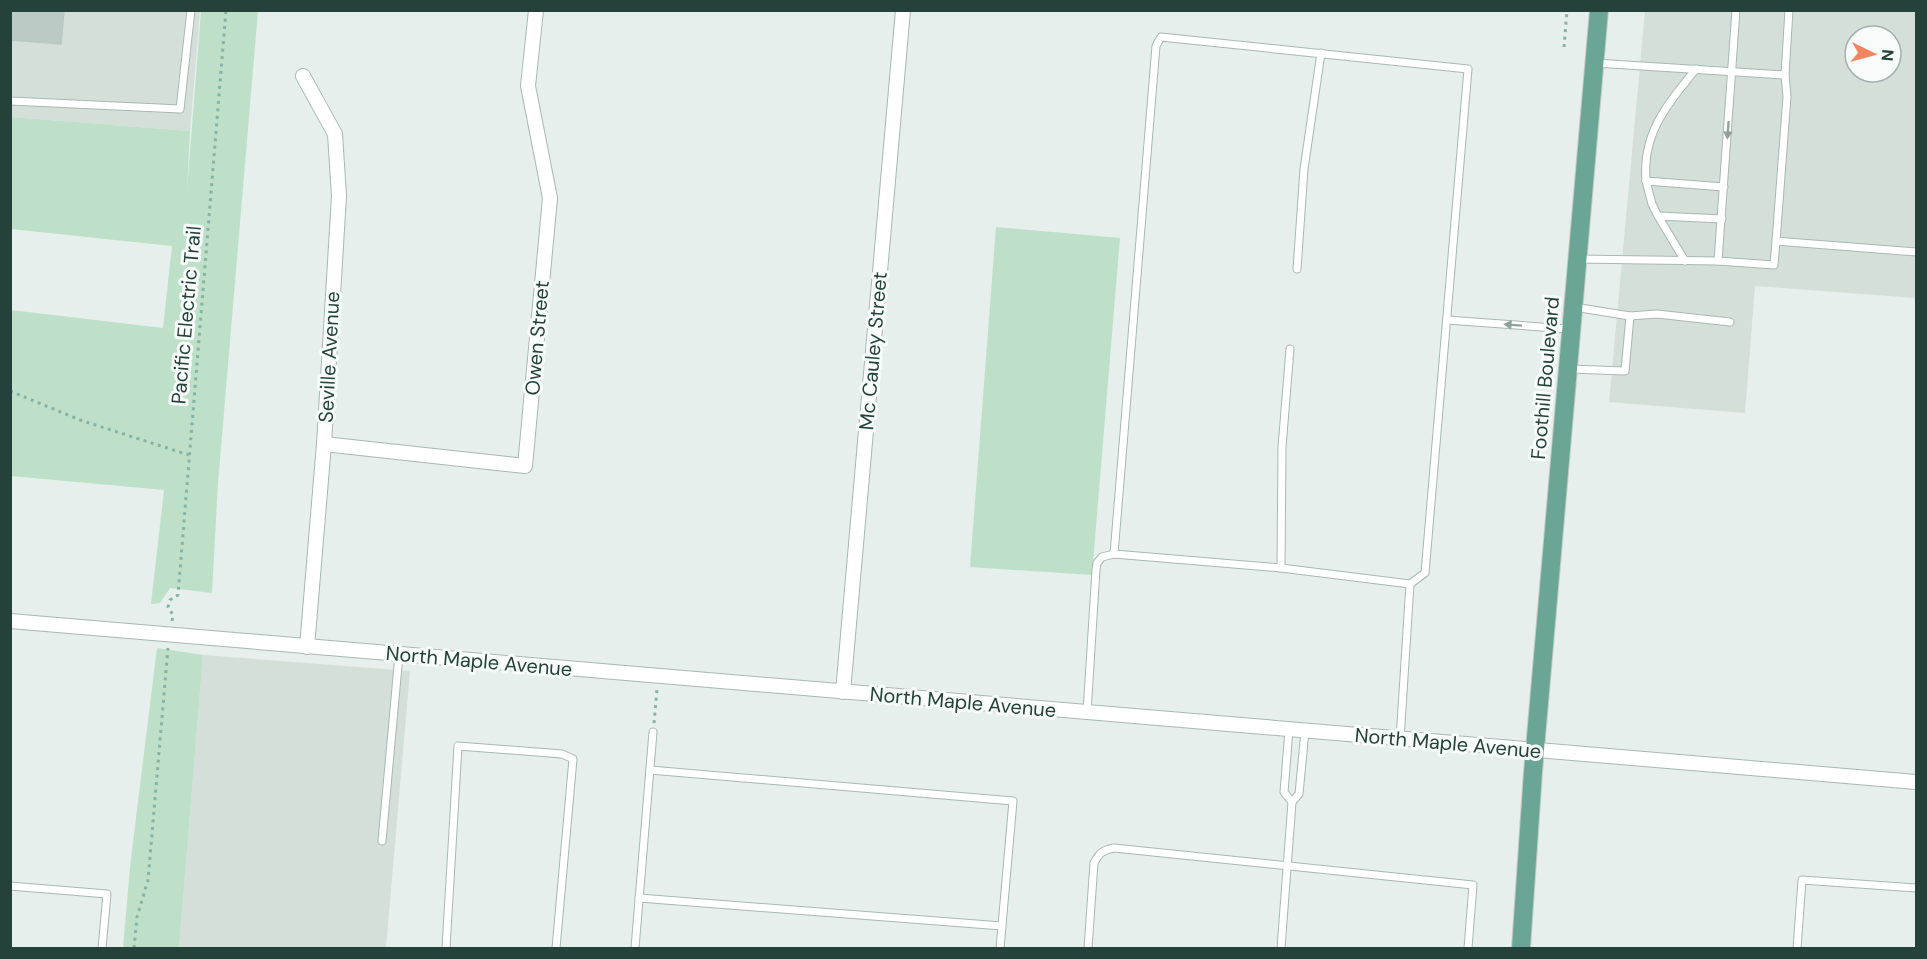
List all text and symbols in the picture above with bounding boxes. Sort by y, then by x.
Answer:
north arrow [1843,24,1903,84]
text: N [1876,49,1898,62]
one-way arrow [1723,120,1733,139]
street label: Pacific Electric Trail [165,225,207,405]
street label: Mc Cauley Street [853,271,893,431]
street label: Owen Street [519,279,555,397]
street label: Seville Avenue [313,291,345,423]
street label: Foothill Boulevard [1525,296,1565,460]
one-way arrow [1504,320,1523,330]
street label: North Maple Avenue [385,640,573,682]
street label: North Maple Avenue [869,681,1057,723]
street label: North Maple Avenue [1354,722,1542,764]

